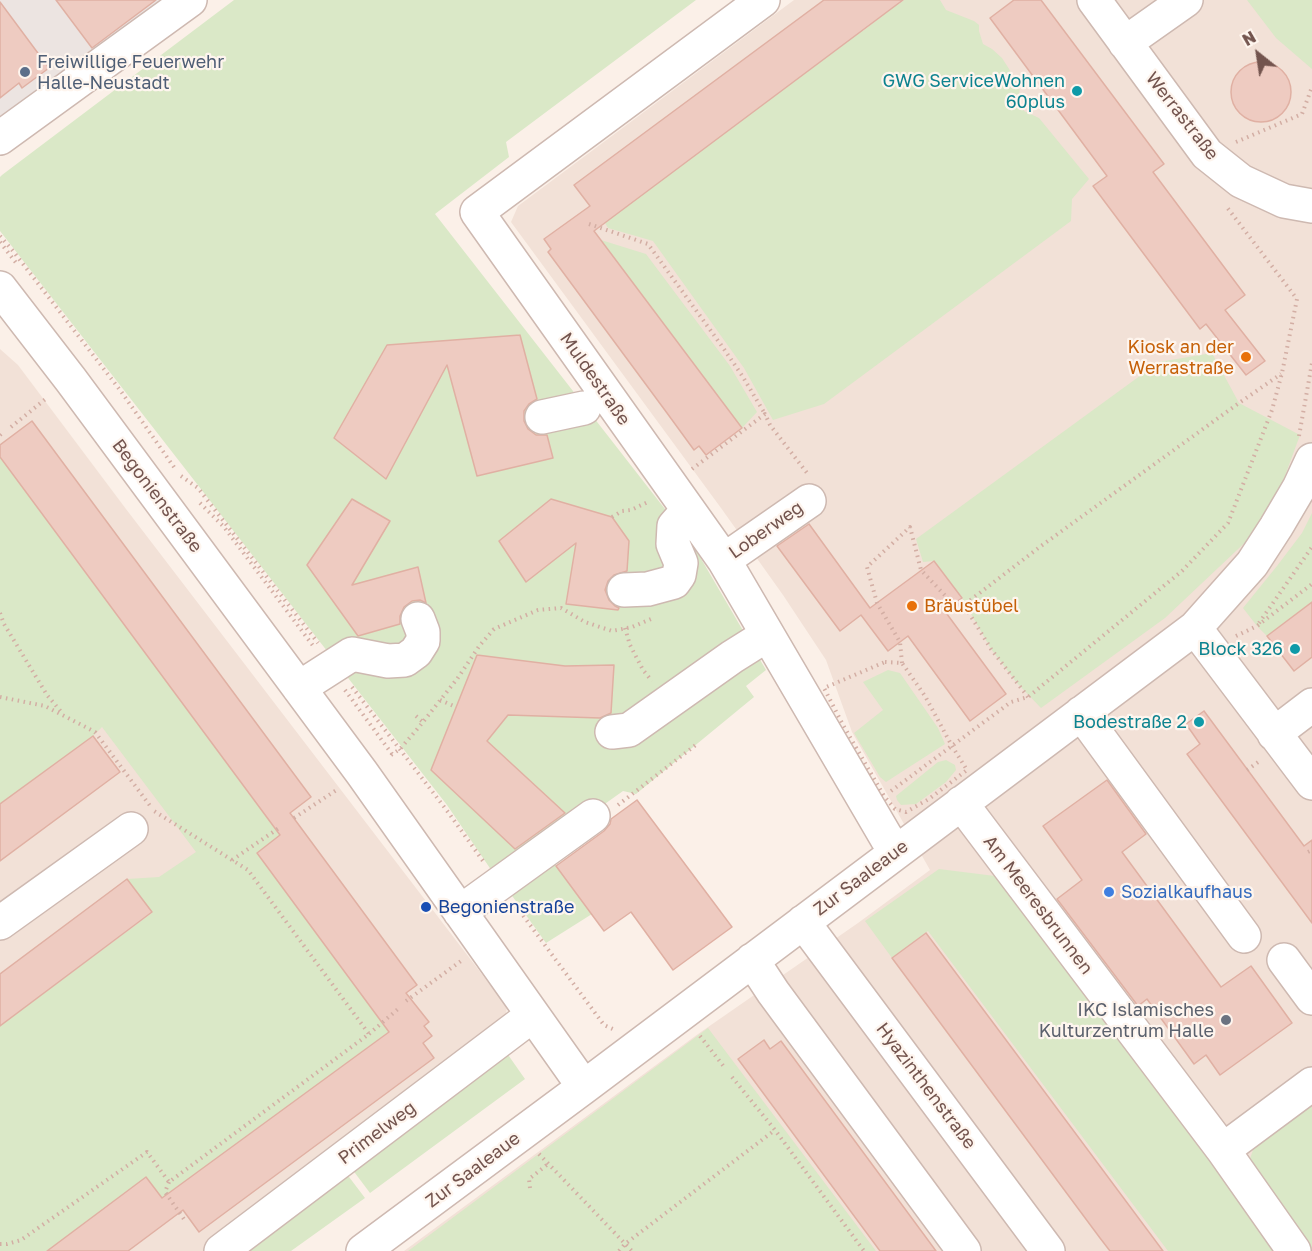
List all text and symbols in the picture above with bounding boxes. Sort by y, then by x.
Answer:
north arrow [1228,24,1288,84]
text: N [1239,27,1259,50]
place label: Freiwillige Feuerwehr Halle-Neustadt [37,51,224,94]
marker: Freiwillige Feuerwehr Halle-Neustadt [18,65,32,79]
street label: Werrastraße [1141,68,1223,164]
place label: GWG ServiceWohnen 60plus [883,70,1065,112]
marker: GWG ServiceWohnen 60plus [1070,84,1084,98]
street label: Muldestraße [555,329,635,429]
place label: Kiosk an der Werrastraße [1127,336,1234,378]
marker: Kiosk an der Werrastraße [1239,350,1253,364]
street label: Begonienstraße [107,435,207,557]
street label: Loberweg [725,497,807,563]
place label: Bräustübel [924,595,1019,617]
marker: Bräustübel [905,599,919,613]
place label: Block 326 [1198,638,1283,660]
marker: Block 326 [1288,642,1302,656]
place label: Bodestraße 2 [1073,711,1187,733]
marker: Bodestraße 2 [1192,715,1206,729]
street label: Am Meeresbrunnen [979,831,1097,979]
street label: Zur Saaleaue [810,836,912,920]
place label: Sozialkaufhaus [1121,881,1253,903]
marker: Sozialkaufhaus [1102,885,1116,899]
place label: Begonienstraße [438,896,574,918]
marker: Begonienstraße [419,900,433,914]
place label: IKC Islamisches Kulturzentrum Halle [1039,999,1214,1042]
marker: IKC Islamisches Kulturzentrum Halle [1219,1013,1233,1027]
street label: Hyazinthenstraße [871,1019,981,1153]
street label: Primelweg [334,1097,420,1169]
street label: Zur Saaleaue [422,1128,524,1212]

